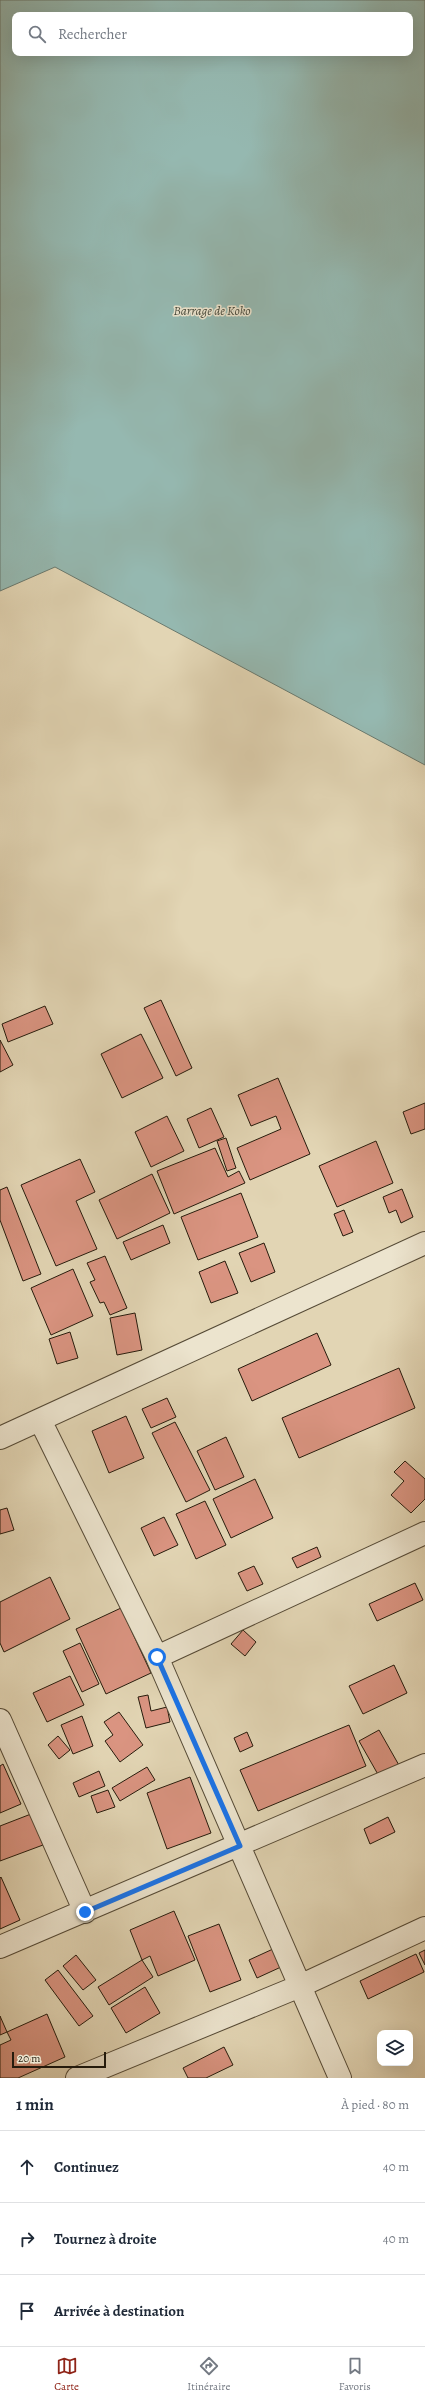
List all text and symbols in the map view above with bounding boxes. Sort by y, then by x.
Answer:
search box [12,12,413,56]
icon: search [26,23,48,45]
text: Rechercher [58,24,127,44]
water label: Barrage de Koko [173,302,251,319]
route start [148,1648,166,1666]
route end [76,1903,94,1921]
map controls [377,2030,413,2066]
button: layers [377,2030,413,2066]
scale bar [12,2050,106,2069]
text: 20 m [18,2051,40,2066]
text: 1 min [16,2093,54,2116]
text: À pied · 80 m [341,2096,409,2113]
icon: ahead [16,2156,38,2178]
text: Continuez [54,2157,119,2177]
text: 40 m [383,2158,409,2175]
icon: right [16,2228,38,2250]
text: Tournez à droite [54,2229,157,2249]
text: 40 m [383,2230,409,2247]
icon: arrive [16,2300,38,2322]
text: Arrivée à destination [54,2301,185,2321]
tab: Carte [54,2355,79,2394]
tab: Itinéraire [187,2355,230,2394]
tab: Favoris [339,2355,371,2394]

